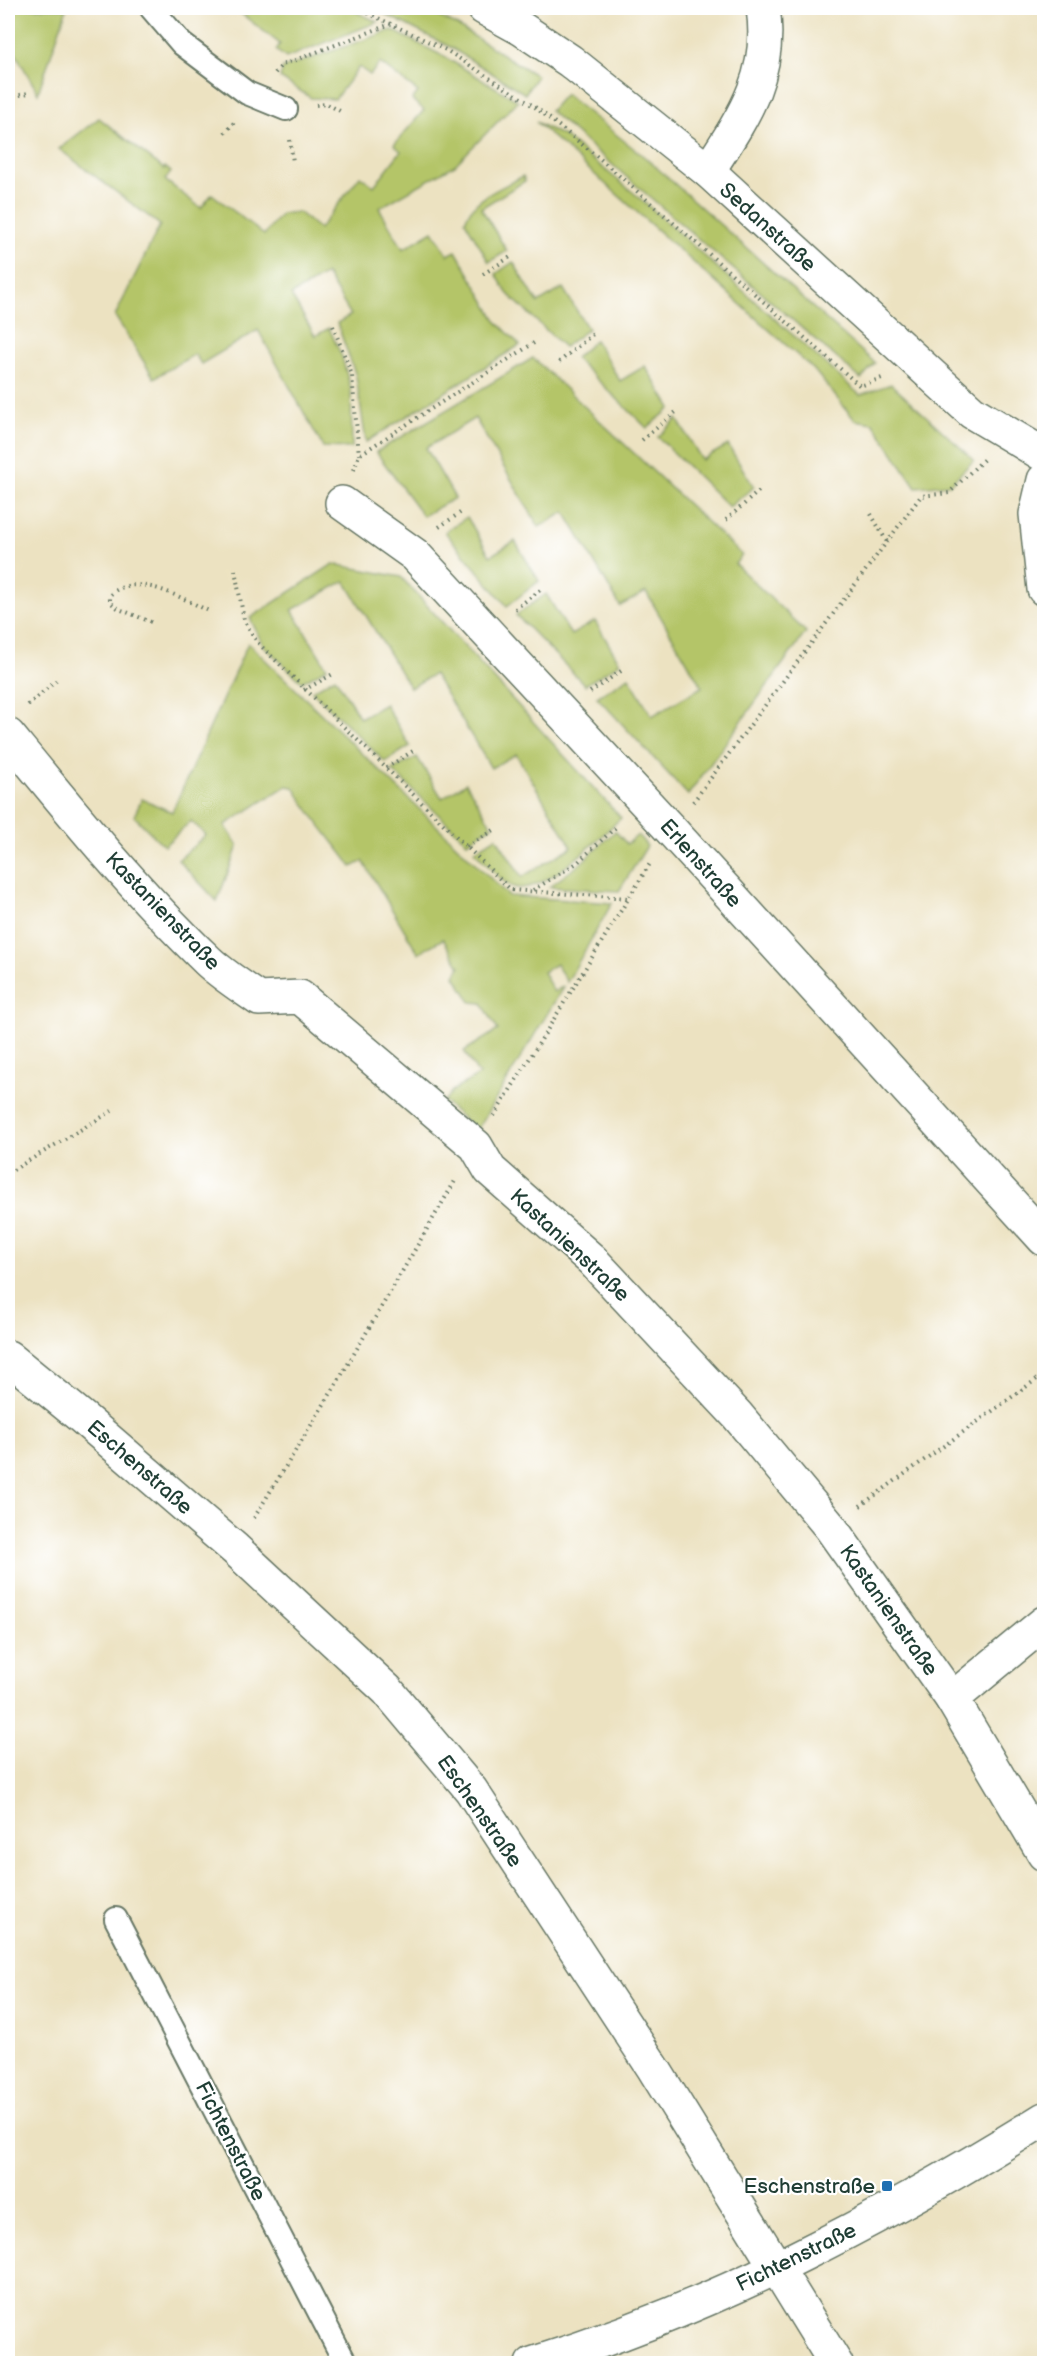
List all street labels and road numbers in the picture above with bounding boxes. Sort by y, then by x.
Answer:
street label: Sedanstraße [714,178,821,277]
street label: Erlenstraße [654,814,747,913]
street label: Kastanienstraße [100,847,225,976]
street label: Kastanienstraße [505,1184,635,1307]
street label: Eschenstraße [82,1415,197,1520]
street label: Kastanienstraße [834,1540,943,1681]
street label: Eschenstraße [432,1750,528,1872]
street label: Fichtenstraße [190,2077,271,2205]
street label: Fichtenstraße [732,2218,860,2297]

